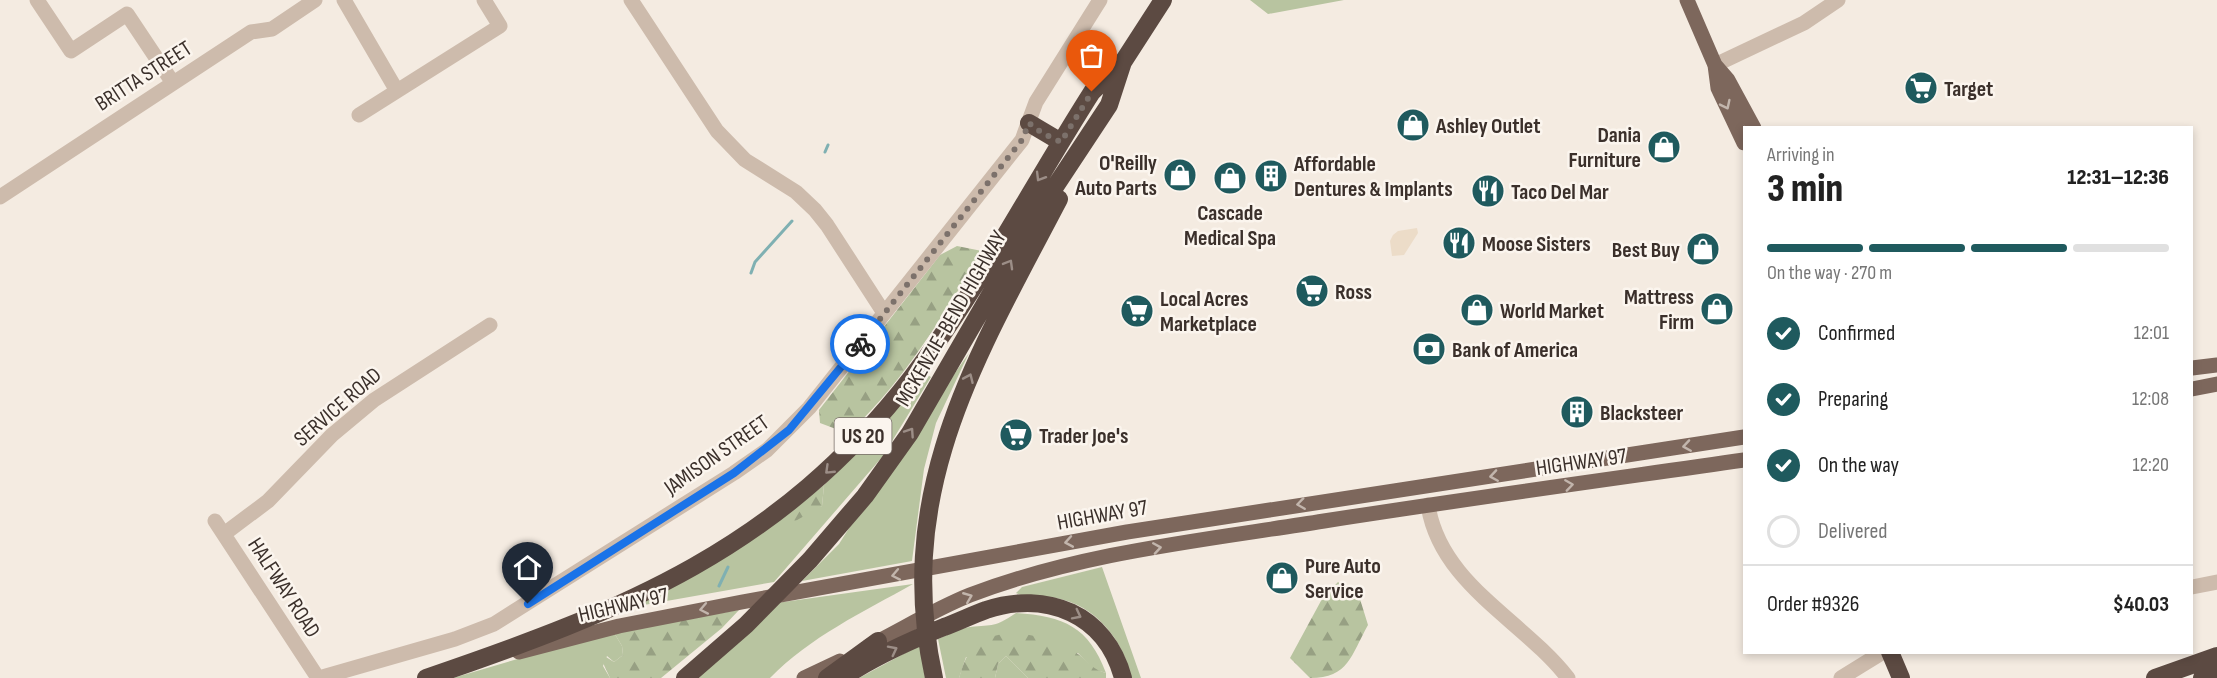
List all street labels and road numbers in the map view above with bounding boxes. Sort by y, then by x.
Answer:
street label: BRITTA STREET [90,35,197,117]
street label: MCKENZIE-BEND HIGHWAY [890,226,1013,411]
street label: SERVICE ROAD [289,362,387,452]
street label: JAMISON STREET [658,409,775,502]
road number: US 20 [834,418,892,454]
street label: HIGHWAY 97 [1534,443,1628,482]
street label: HIGHWAY 97 [1055,494,1150,537]
street label: HALFWAY ROAD [241,533,326,643]
street label: HIGHWAY 97 [576,582,671,629]

